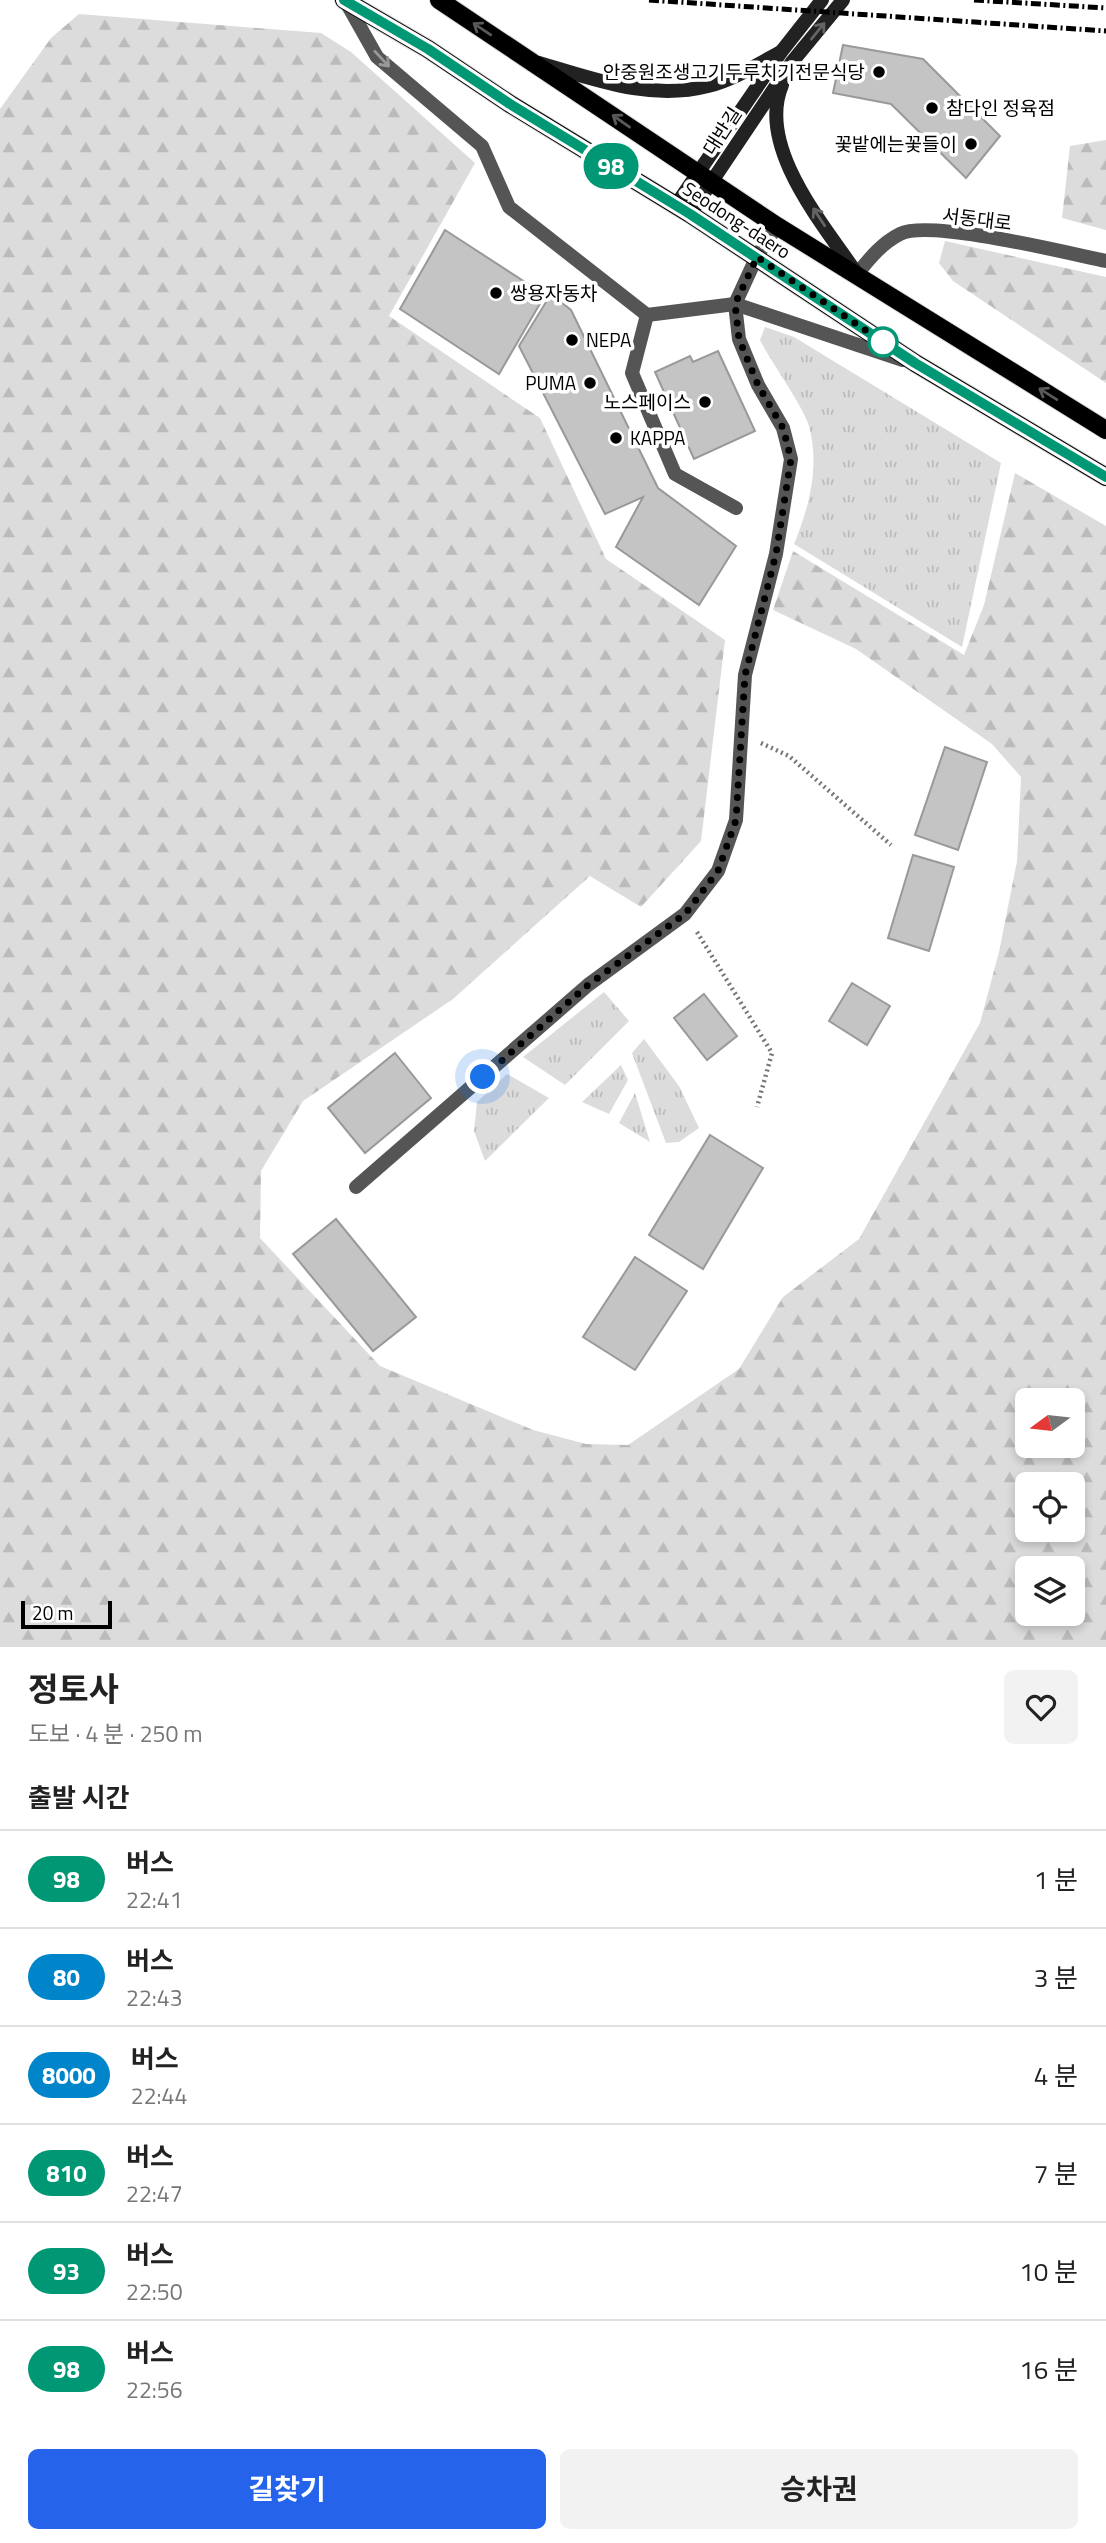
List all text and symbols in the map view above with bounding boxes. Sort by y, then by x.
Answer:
one-way arrow [473,22,492,37]
one-way arrow [810,22,825,40]
one-way arrow [374,50,390,68]
place label: 안중원조생고기두루치기전문식당 [603,57,865,86]
marker: 안중원조생고기두루치기전문식당 [871,64,887,80]
place label: 참다인 정육점 [946,93,1055,122]
marker: 참다인 정육점 [924,100,940,116]
street label: 대반길 [695,101,748,161]
one-way arrow [612,114,631,128]
place label: 꽃밭에는꽃들이 [835,129,957,158]
marker: 꽃밭에는꽃들이 [963,136,979,152]
line badge: 98 [580,143,642,189]
text: 98 [598,148,624,184]
street label: Seodong-daero [678,174,797,265]
street label: 서동대로 [941,200,1014,237]
one-way arrow [812,208,827,227]
place label: 쌍용자동차 [510,278,597,307]
marker: 쌍용자동차 [488,285,504,301]
place label: NEPA [586,325,631,354]
unlabelled marker [868,327,898,357]
marker: NEPA [564,332,580,348]
place label: PUMA [525,368,576,397]
marker: PUMA [582,375,598,391]
place label: 노스페이스 [604,387,691,416]
one-way arrow [1038,387,1058,401]
marker: 노스페이스 [697,394,713,410]
place label: KAPPA [630,423,685,452]
marker: KAPPA [608,430,624,446]
your location [465,1059,500,1094]
north arrow [1015,1388,1085,1458]
map controls [1015,1388,1085,1626]
button: locate [1015,1472,1085,1542]
button: layers [1015,1556,1085,1626]
scale bar [21,1598,112,1630]
text: 20 m [32,1598,73,1627]
text: 정토사 [28,1664,119,1714]
button: heart [1004,1670,1078,1744]
text: 도보 · 4 분 · 250 m [28,1716,203,1751]
text: 출발 시간 [28,1778,129,1817]
text: 버스 [126,1843,174,1882]
text: 1 분 [1034,1860,1078,1899]
text: 98 [53,1861,80,1897]
text: 22:41 [126,1882,183,1917]
text: 버스 [126,1941,174,1980]
text: 3 분 [1034,1958,1078,1997]
text: 80 [53,1959,80,1995]
text: 22:43 [126,1980,183,2015]
text: 버스 [131,2039,179,2078]
text: 4 분 [1034,2056,1078,2095]
text: 8000 [42,2057,96,2093]
text: 22:44 [131,2078,187,2113]
text: 버스 [126,2137,174,2176]
text: 7 분 [1034,2154,1078,2193]
text: 810 [46,2155,87,2191]
text: 22:47 [126,2176,183,2211]
text: 버스 [126,2235,174,2274]
text: 10 분 [1019,2252,1078,2291]
text: 93 [53,2253,80,2289]
text: 22:50 [126,2274,183,2309]
text: 버스 [126,2333,174,2372]
text: 16 분 [1019,2350,1078,2389]
text: 98 [53,2351,80,2387]
text: 22:56 [126,2372,183,2407]
button: 길찾기 [28,2449,546,2529]
button: 승차권 [560,2449,1078,2529]

